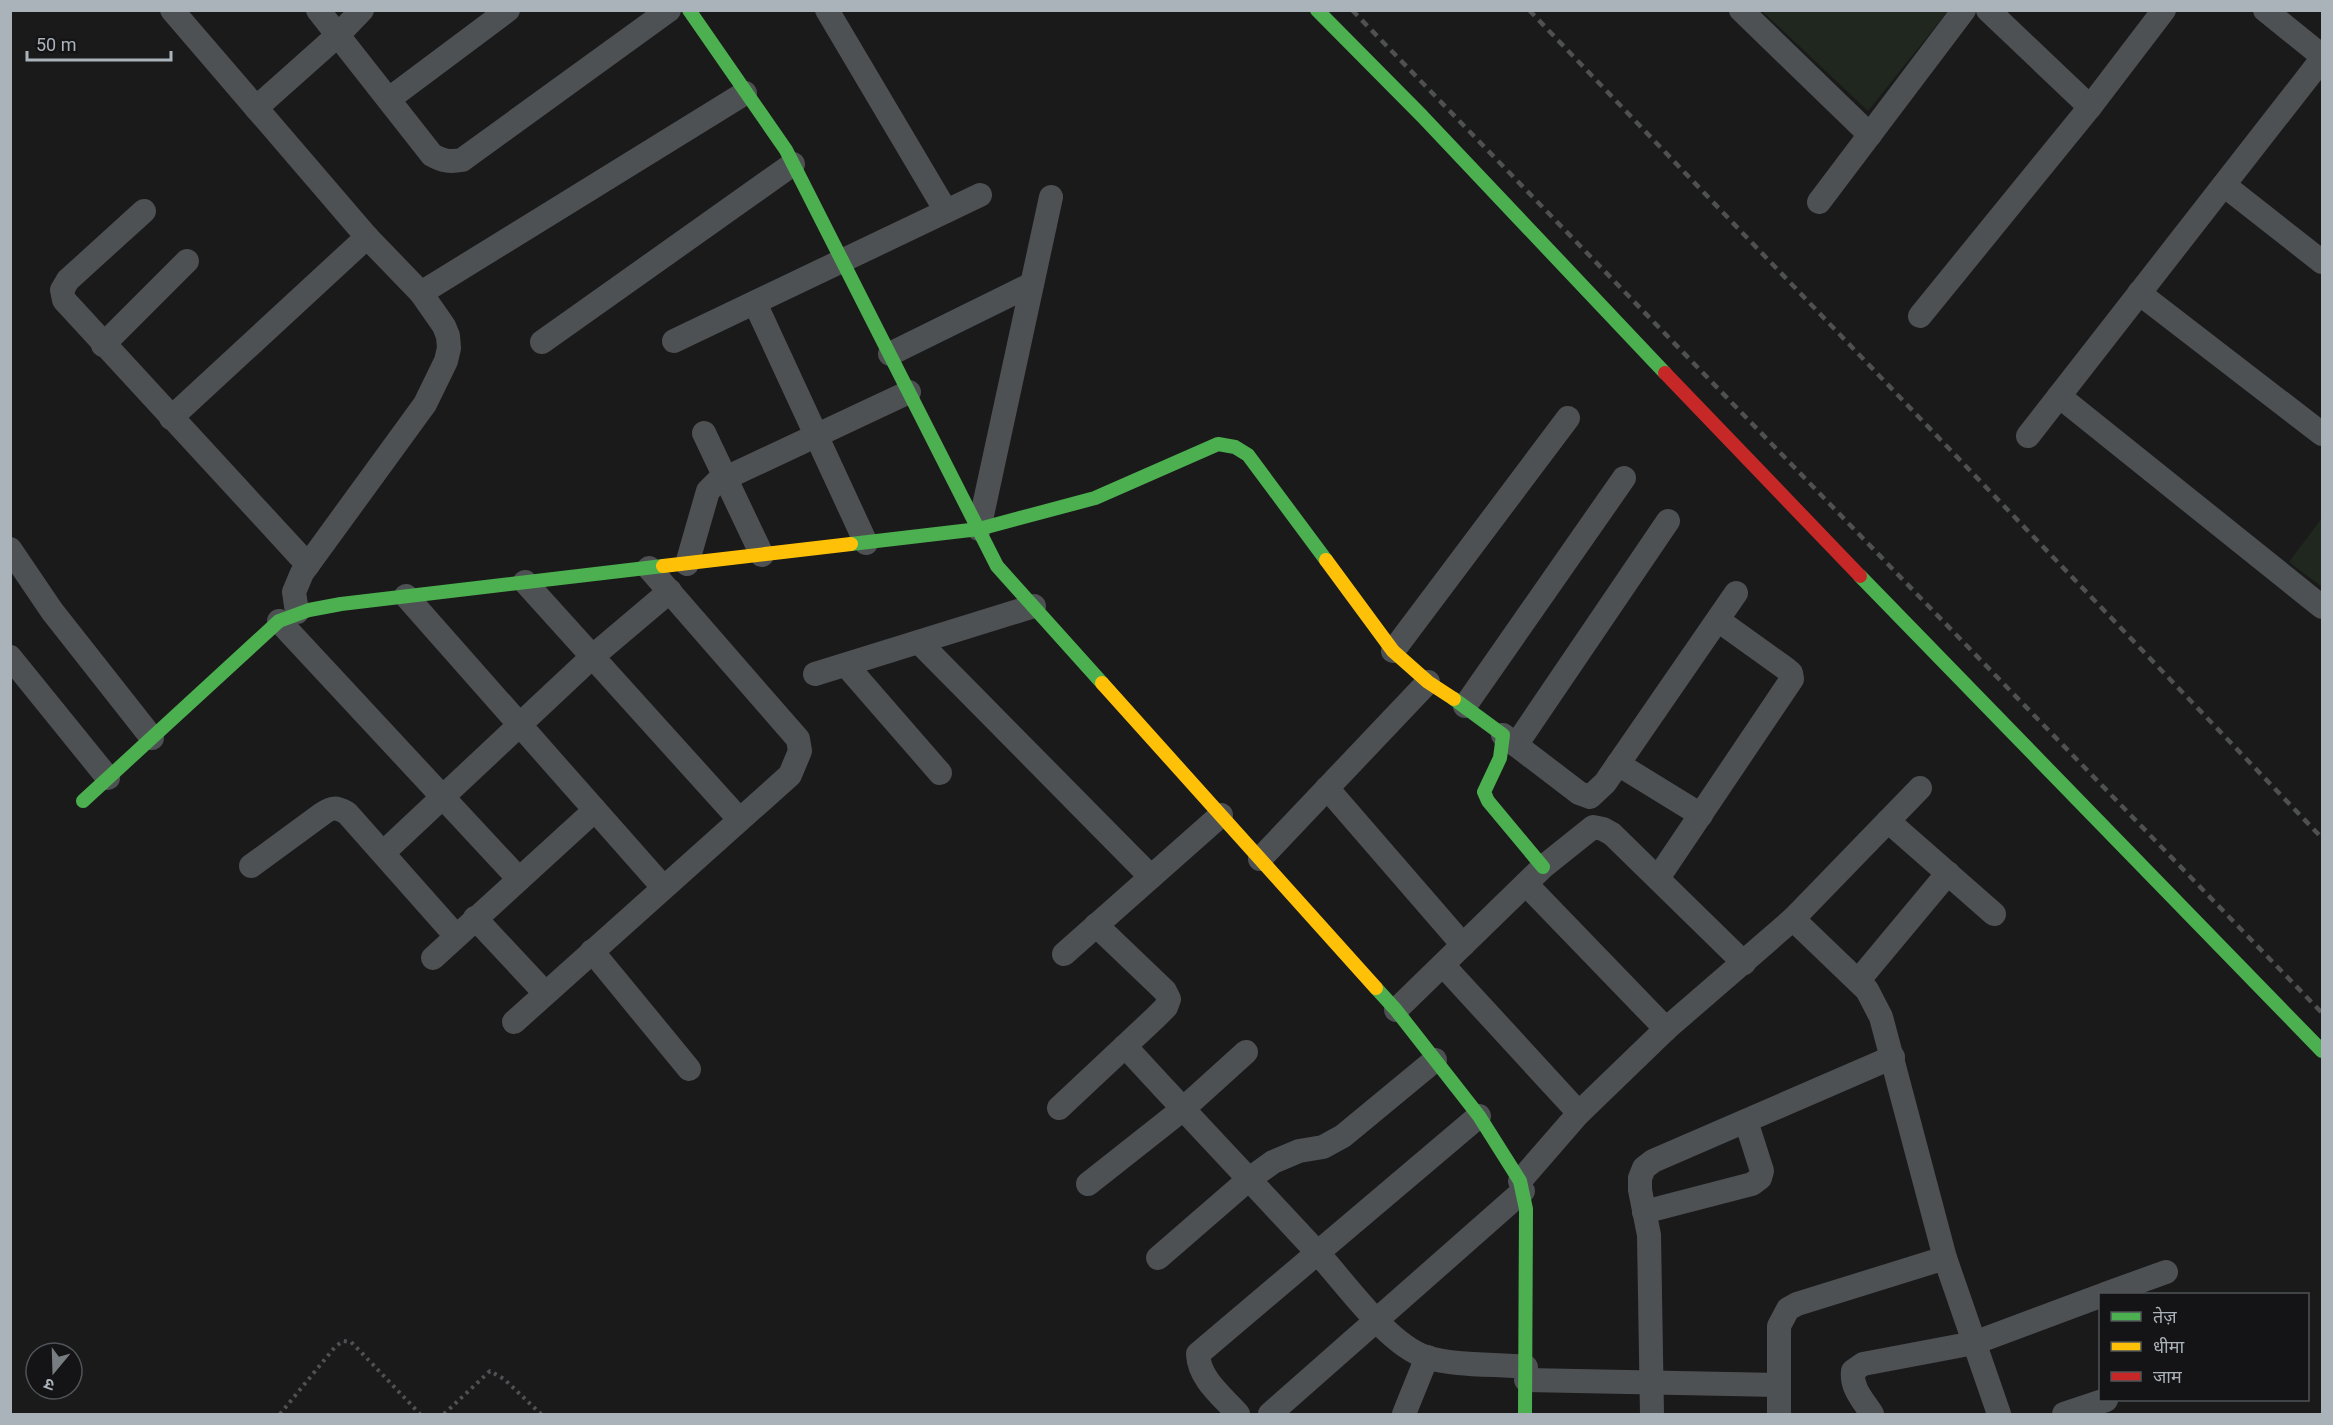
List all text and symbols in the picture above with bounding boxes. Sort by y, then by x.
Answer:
scale bar [27,24,171,62]
text: 50 m [36,34,76,55]
legend [2099,1293,2309,1401]
text: तेज़ [2153,1306,2177,1327]
text: धीमा [2153,1336,2184,1357]
north arrow [24,1341,84,1401]
text: जाम [2153,1366,2183,1387]
text: उ [41,1374,57,1395]

